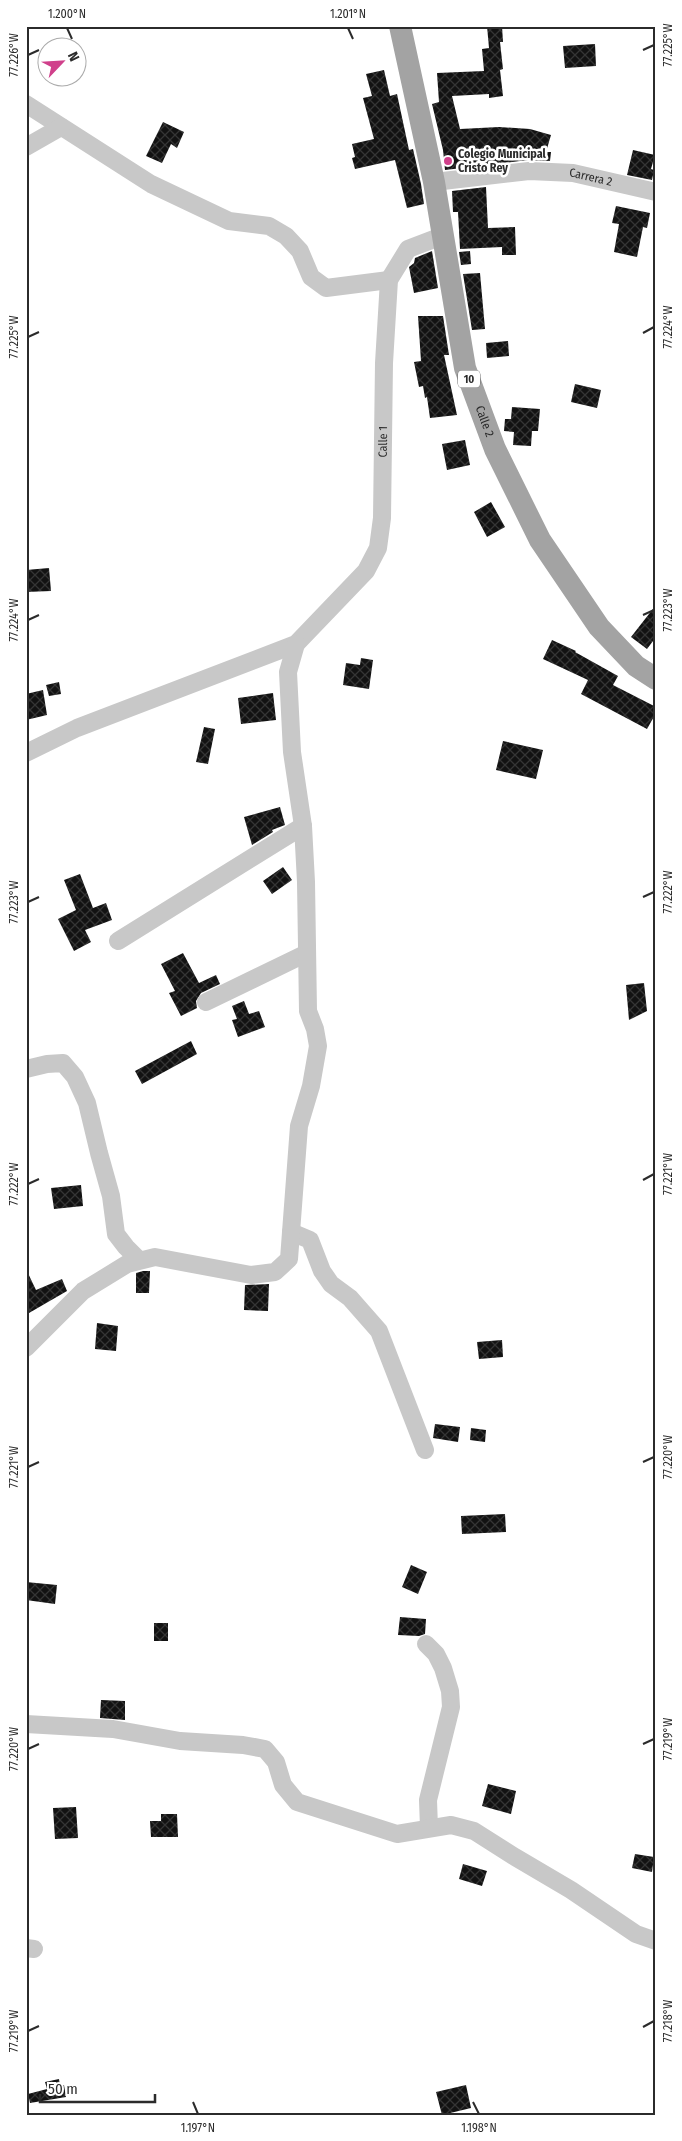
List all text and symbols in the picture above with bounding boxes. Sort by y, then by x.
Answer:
text: 1.200°N [48,7,86,21]
text: 1.201°N [330,7,366,21]
text: 77.225°W [661,24,675,66]
text: 77.226°W [7,33,21,77]
north arrow [38,38,88,88]
text: N [64,49,83,64]
place label: Colegio Municipal Cristo Rey [458,147,547,175]
marker: Colegio Municipal Cristo Rey [442,155,454,167]
street label: Carrera 2 [569,166,614,189]
text: 77.224°W [661,305,675,349]
text: 77.225°W [7,316,21,358]
road number: 10 [458,370,480,388]
street label: Calle 2 [473,404,497,439]
street label: Calle 1 [376,426,390,458]
text: 77.223°W [661,589,675,631]
text: 77.224°W [7,598,21,642]
text: 77.222°W [661,871,675,913]
text: 77.223°W [7,881,21,923]
text: 77.221°W [661,1153,675,1195]
text: 77.222°W [7,1163,21,1205]
text: 77.220°W [661,1435,675,1479]
text: 77.221°W [7,1446,21,1488]
text: 77.219°W [661,1718,675,1760]
text: 77.220°W [7,1727,21,1771]
text: 77.218°W [661,2000,675,2042]
text: 77.219°W [7,2010,21,2052]
scale bar [40,2071,155,2103]
text: 50 m [48,2080,78,2098]
text: 1.197°N [181,2121,215,2135]
text: 1.198°N [461,2121,497,2135]

